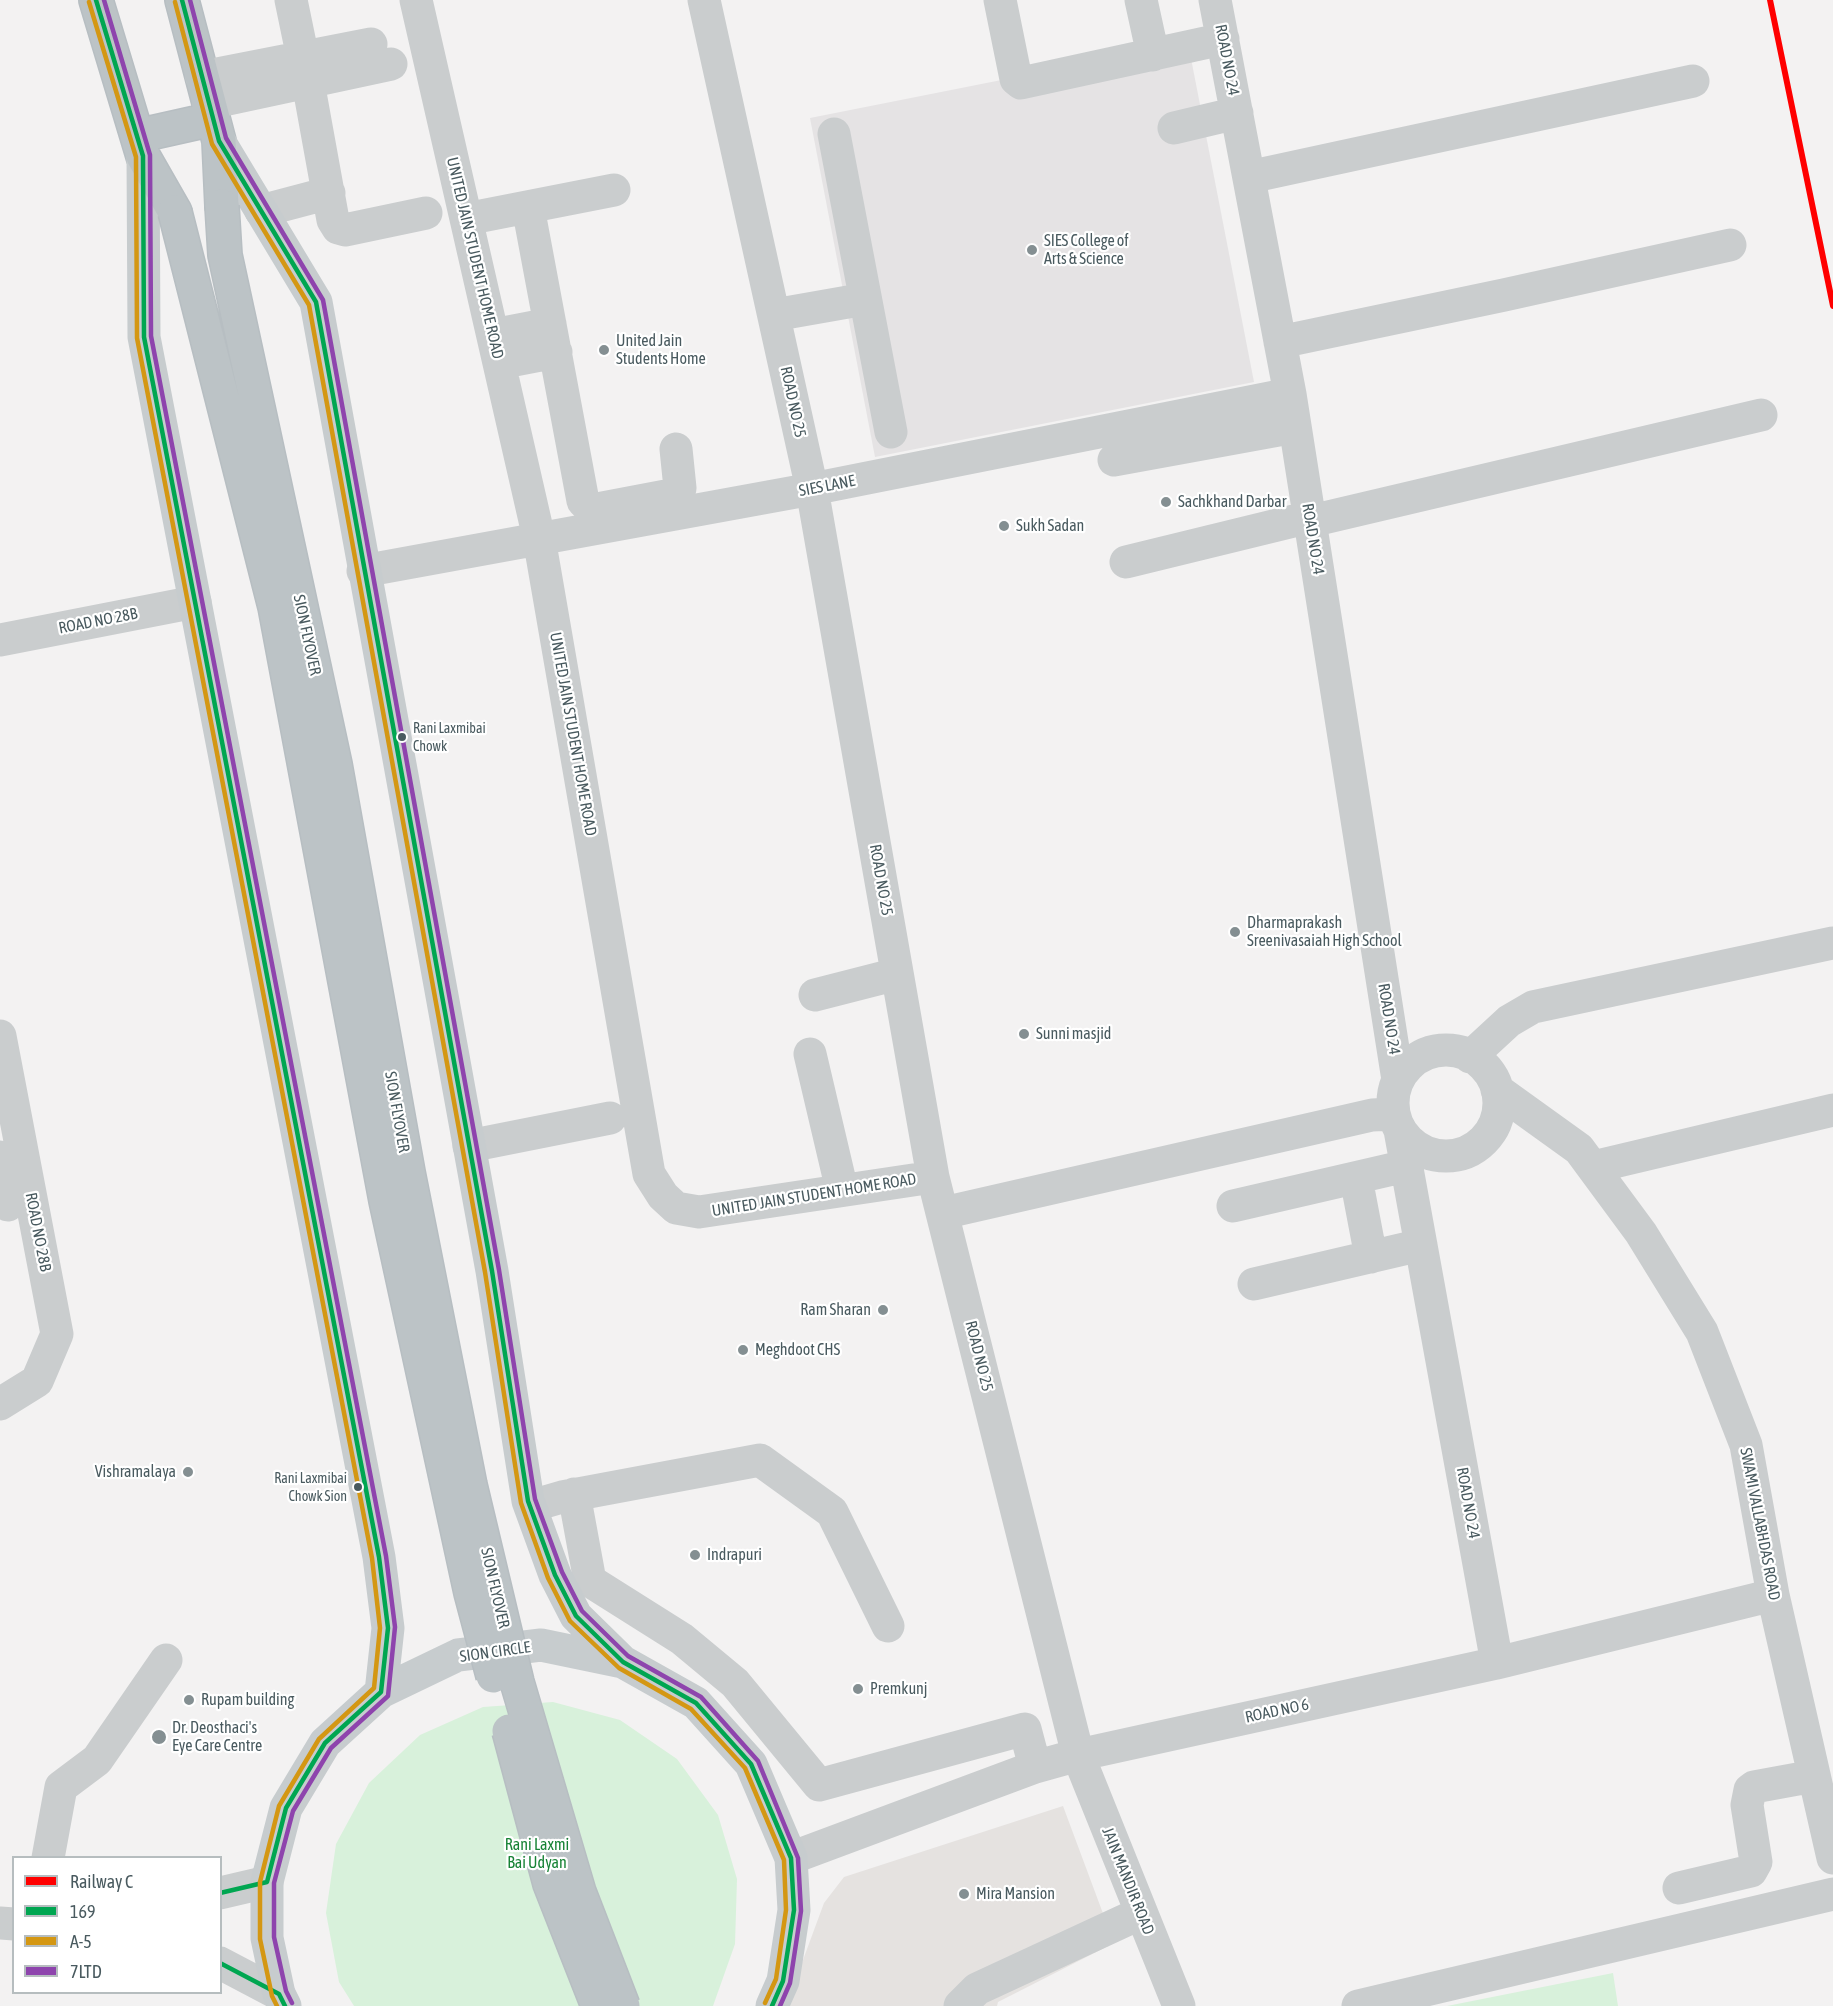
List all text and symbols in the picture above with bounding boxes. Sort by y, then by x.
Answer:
street label: ROAD NO 24 [1211,23,1243,97]
street label: UNITED JAIN STUDENT HOME ROAD [442,155,508,361]
place label: SIES College of Arts & Science [1044,231,1129,269]
marker: SIES College of Arts & Science [1025,243,1039,257]
place label: United Jain Students Home [616,331,706,369]
marker: United Jain Students Home [597,343,611,357]
street label: ROAD NO 25 [776,365,810,439]
street label: SIES LANE [797,471,857,501]
place label: Sachkhand Darbar [1178,492,1286,512]
marker: Sachkhand Darbar [1159,495,1173,509]
street label: ROAD NO 24 [1298,502,1328,576]
place label: Sukh Sadan [1016,516,1084,536]
marker: Sukh Sadan [997,519,1011,533]
street label: SION FLYOVER [289,593,325,677]
street label: ROAD NO 28B [57,604,139,638]
street label: UNITED JAIN STUDENT HOME ROAD [546,631,600,837]
place label: Rani Laxmibai Chowk [413,721,486,754]
marker: Rani Laxmibai Chowk [396,731,408,743]
street label: ROAD NO 25 [865,843,897,917]
place label: Dharmaprakash Sreenivasaiah High School [1247,913,1402,951]
marker: Dharmaprakash Sreenivasaiah High School [1228,925,1242,939]
street label: ROAD NO 24 [1374,982,1404,1056]
place label: Sunni masjid [1036,1024,1111,1044]
marker: Sunni masjid [1017,1027,1031,1041]
street label: SION FLYOVER [380,1070,414,1154]
street label: UNITED JAIN STUDENT HOME ROAD [710,1169,918,1221]
street label: ROAD NO 28B [21,1191,55,1273]
place label: Ram Sharan [800,1300,871,1320]
marker: Ram Sharan [876,1303,890,1317]
street label: ROAD NO 25 [961,1319,997,1393]
place label: Meghdoot CHS [755,1340,840,1360]
marker: Meghdoot CHS [736,1343,750,1357]
street label: SWAMI VALLABHDAS ROAD [1736,1446,1784,1602]
place label: Vishramalaya [95,1462,176,1482]
marker: Vishramalaya [181,1465,195,1479]
street label: ROAD NO 24 [1452,1466,1484,1540]
place label: Rani Laxmibai Chowk Sion [274,1471,347,1504]
marker: Rani Laxmibai Chowk Sion [352,1481,364,1493]
place label: Indrapuri [707,1545,762,1565]
street label: SION FLYOVER [476,1546,514,1630]
marker: Indrapuri [688,1548,702,1562]
street label: SION CIRCLE [458,1638,532,1666]
place label: Premkunj [870,1679,928,1699]
marker: Premkunj [851,1682,865,1696]
place label: Rupam building [201,1690,294,1710]
marker: Rupam building [182,1693,196,1707]
street label: ROAD NO 6 [1243,1695,1311,1727]
place label: Dr. Deosthaci's Eye Care Centre [172,1718,262,1756]
marker: Dr. Deosthaci's Eye Care Centre [150,1728,168,1746]
street label: JAIN MANDIR ROAD [1098,1825,1158,1937]
park label: Rani Laxmi Bai Udyan [505,1835,569,1873]
legend [12,1856,222,1994]
text: Railway C [70,1871,133,1892]
place label: Mira Mansion [976,1884,1055,1904]
marker: Mira Mansion [957,1887,971,1901]
text: 169 [70,1901,95,1922]
text: A-5 [70,1931,92,1952]
text: 7LTD [70,1961,102,1982]

